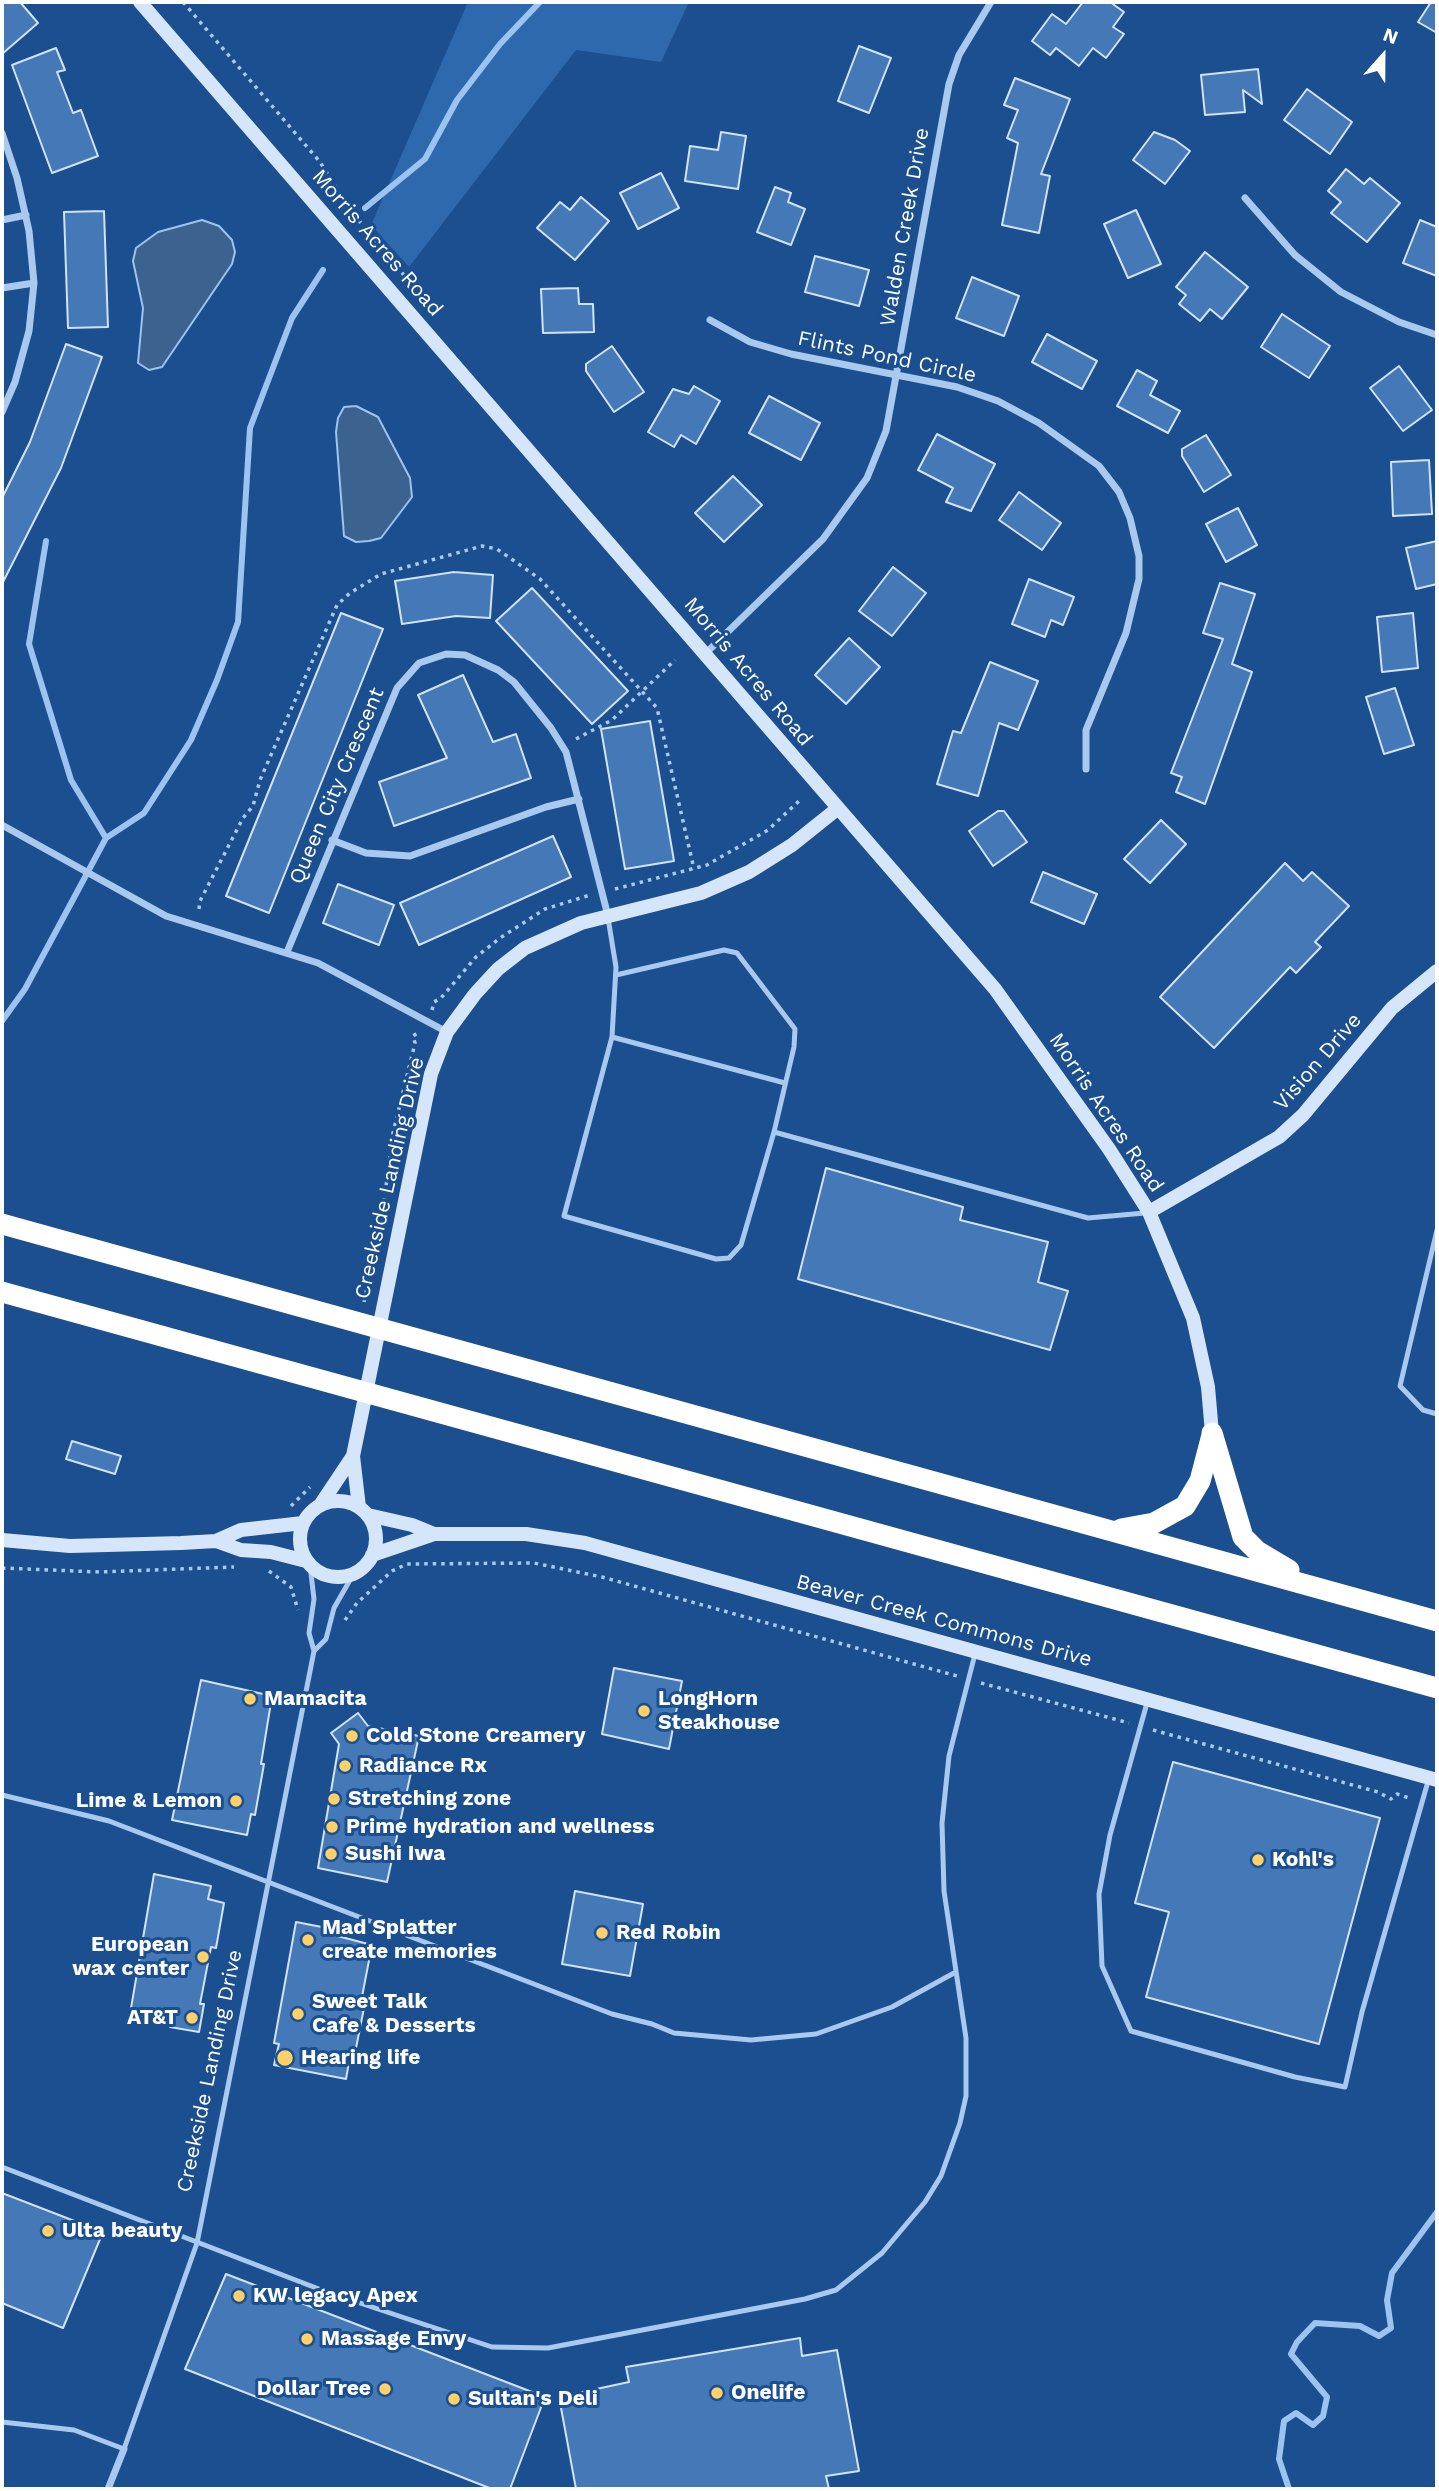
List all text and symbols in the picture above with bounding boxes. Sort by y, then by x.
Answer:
north arrow [1348,21,1418,91]
text: N [1380,23,1401,49]
street label: Walden Creek Drive [875,126,935,328]
street label: Morris Acres Road [306,164,448,322]
street label: Flints Pond Circle [795,326,979,388]
street label: Morris Acres Road [678,592,818,752]
street label: Queen City Crescent [284,684,390,888]
street label: Vision Drive [1269,1008,1367,1116]
street label: Morris Acres Road [1043,1029,1169,1197]
street label: Creekside Landing Drive [350,1055,430,1301]
street label: Beaver Creek Commons Drive [793,1569,1095,1673]
place label: Mamacita [264,1686,367,1712]
place label: LongHorn Steakhouse [658,1686,780,1736]
marker: Mamacita [242,1691,258,1707]
marker: LongHorn Steakhouse [636,1703,652,1719]
place label: Cold Stone Creamery [366,1723,586,1749]
marker: Cold Stone Creamery [344,1728,360,1744]
place label: Radiance Rx [359,1753,487,1779]
marker: Radiance Rx [337,1758,353,1774]
place label: Stretching zone [348,1786,511,1812]
place label: Lime & Lemon [76,1788,222,1814]
marker: Stretching zone [326,1791,342,1807]
marker: Lime & Lemon [228,1793,244,1809]
place label: Prime hydration and wellness [346,1814,654,1840]
marker: Prime hydration and wellness [324,1819,340,1835]
place label: Sushi Iwa [345,1841,445,1867]
marker: Sushi Iwa [323,1846,339,1862]
place label: Kohl's [1272,1847,1334,1873]
marker: Kohl's [1250,1852,1266,1868]
place label: Mad Splatter create memories [322,1915,497,1965]
place label: Red Robin [616,1920,721,1946]
marker: Red Robin [594,1925,610,1941]
place label: European wax center [72,1932,189,1982]
marker: Mad Splatter create memories [300,1932,316,1948]
street label: Creekside Landing Drive [172,1947,248,2195]
marker: European wax center [195,1949,211,1965]
place label: Sweet Talk Cafe & Desserts [312,1989,476,2039]
place label: AT&T [127,2005,178,2031]
marker: Sweet Talk Cafe & Desserts [290,2006,306,2022]
marker: AT&T [184,2010,200,2026]
place label: Hearing life [301,2045,420,2071]
marker: Hearing life [275,2048,295,2068]
place label: Ulta beauty [62,2218,182,2244]
marker: Ulta beauty [40,2223,56,2239]
place label: KW legacy Apex [253,2283,418,2309]
marker: KW legacy Apex [231,2288,247,2304]
place label: Massage Envy [321,2326,466,2352]
marker: Massage Envy [299,2331,315,2347]
place label: Dollar Tree [257,2376,371,2402]
place label: Onelife [731,2380,805,2406]
marker: Dollar Tree [377,2381,393,2397]
marker: Onelife [709,2385,725,2401]
place label: Sultan's Deli [468,2386,598,2412]
marker: Sultan's Deli [446,2391,462,2407]

